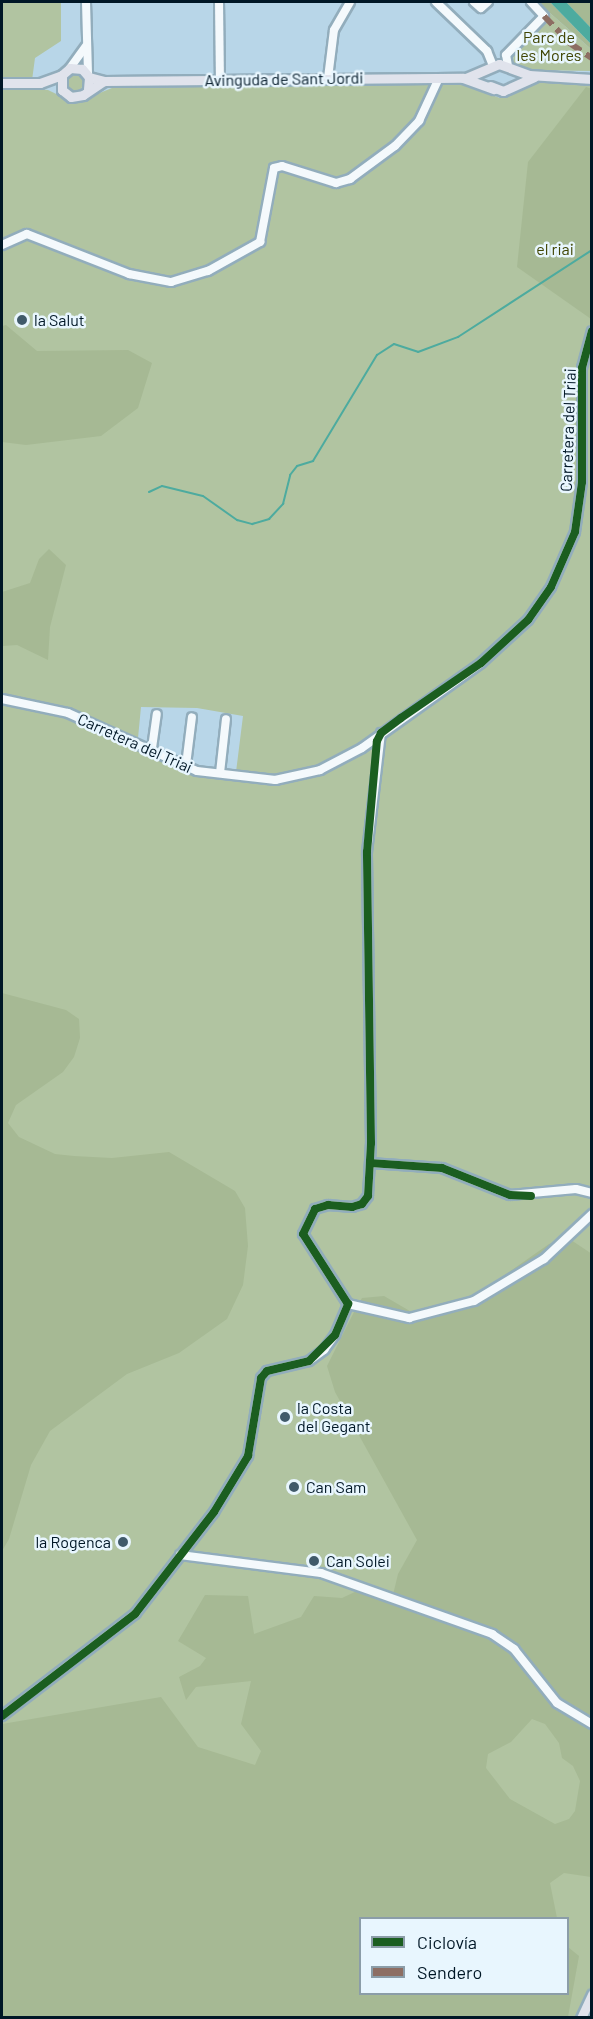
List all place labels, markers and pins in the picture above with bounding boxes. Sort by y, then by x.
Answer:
place label: la Salut [34,310,85,330]
marker: la Salut [15,313,29,327]
place label: la Costa del Gegant [297,1398,371,1436]
marker: la Costa del Gegant [278,1410,292,1424]
place label: Can Sam [306,1477,366,1497]
marker: Can Sam [287,1480,301,1494]
place label: la Rogenca [35,1532,111,1552]
marker: la Rogenca [116,1535,130,1549]
place label: Can Solei [326,1551,390,1571]
marker: Can Solei [307,1554,321,1568]

